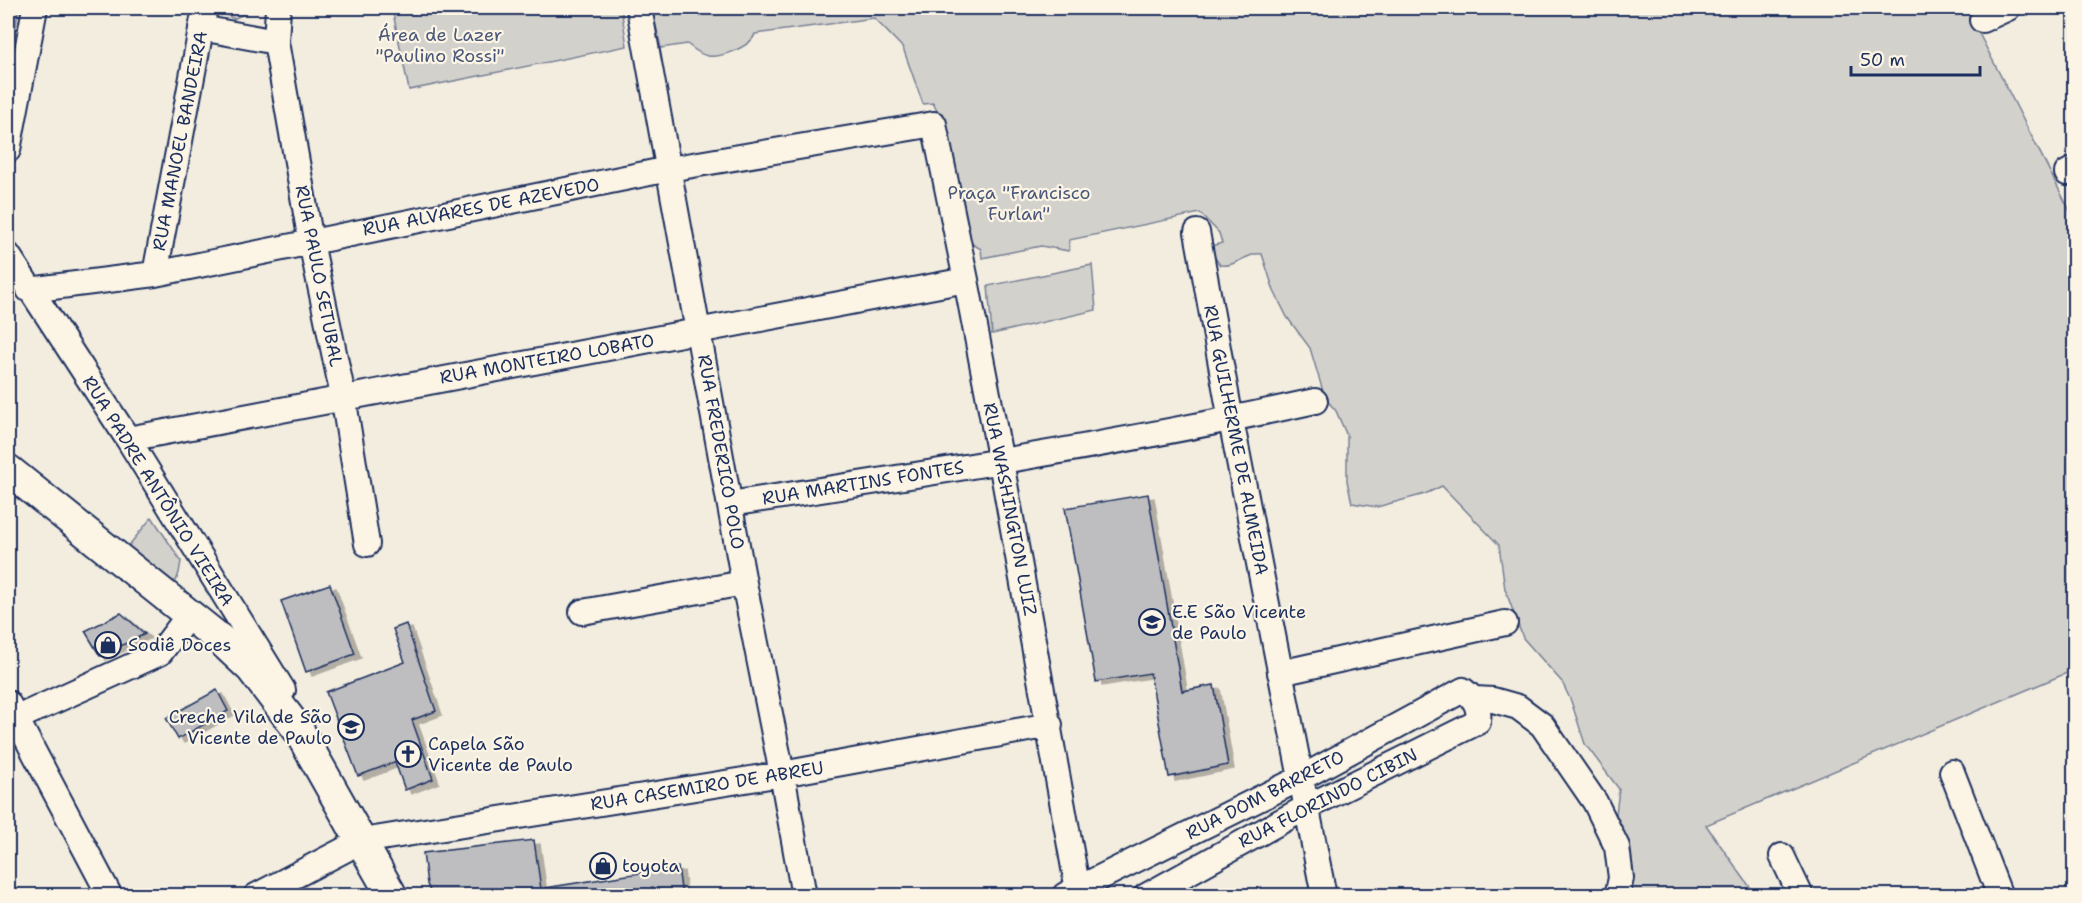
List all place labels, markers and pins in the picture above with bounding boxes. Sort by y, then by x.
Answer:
place label: E.E São Vicente de Paulo [1172,600,1306,645]
school or university icon: E.E São Vicente de Paulo [1137,607,1167,637]
shop icon: Sodiê Doces [93,630,123,660]
place label: Sodiê Doces [128,633,231,657]
place label: Creche Vila de São Vicente de Paulo [169,705,332,750]
school or university icon: Creche Vila de São Vicente de Paulo [336,712,366,742]
place label: Capela São Vicente de Paulo [428,732,573,777]
church icon: Capela São Vicente de Paulo [393,739,423,769]
shop icon: toyota [588,851,618,881]
place label: toyota [622,854,680,878]

